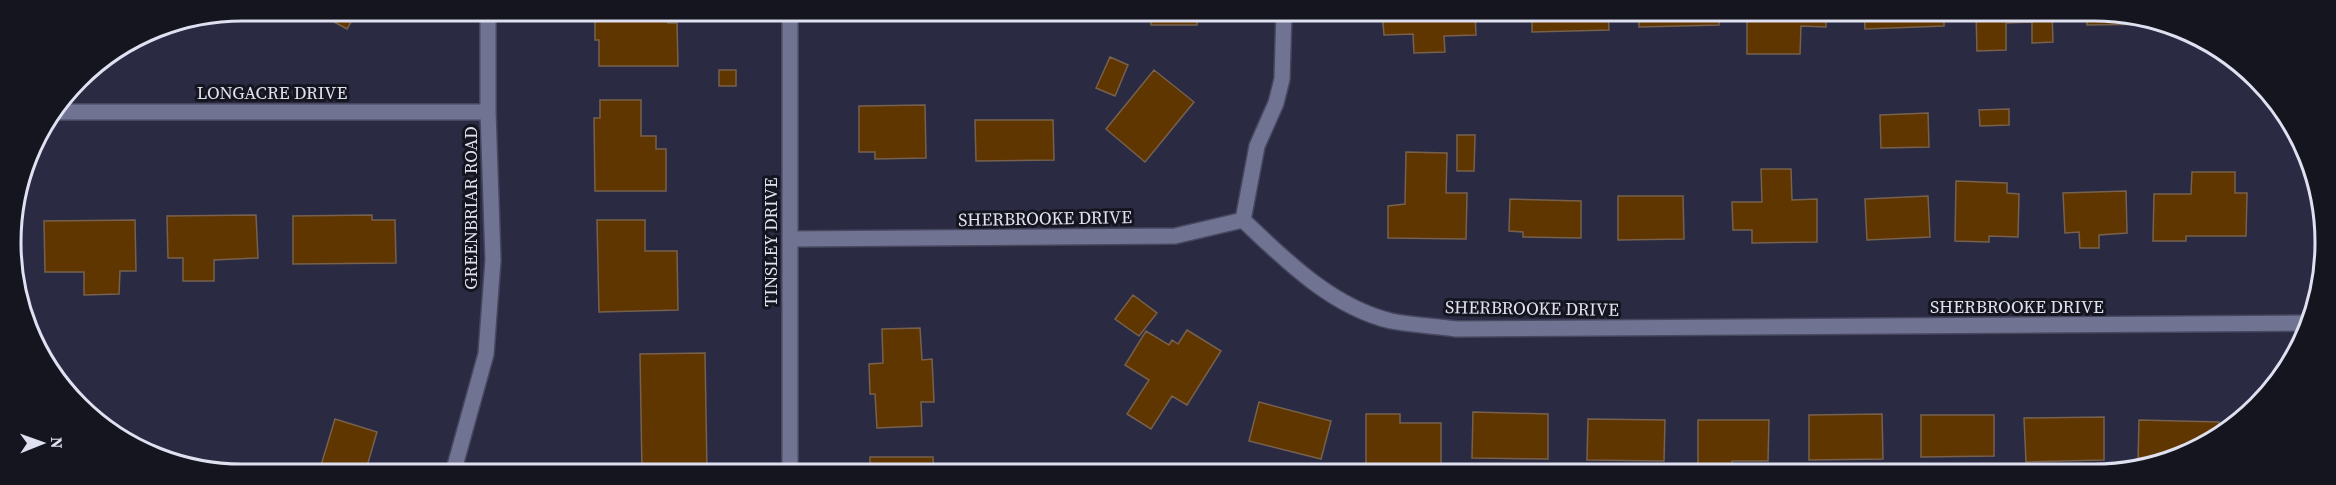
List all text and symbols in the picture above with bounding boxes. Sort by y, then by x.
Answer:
street label: LONGACRE DRIVE [197,80,347,105]
street label: GREENBRIAR ROAD [458,126,483,290]
street label: TINSLEY DRIVE [758,177,783,307]
street label: SHERBROOKE DRIVE [958,204,1132,232]
street label: SHERBROOKE DRIVE [1445,294,1619,322]
street label: SHERBROOKE DRIVE [1930,294,2104,319]
north arrow [12,413,72,473]
text: N [46,437,68,449]

